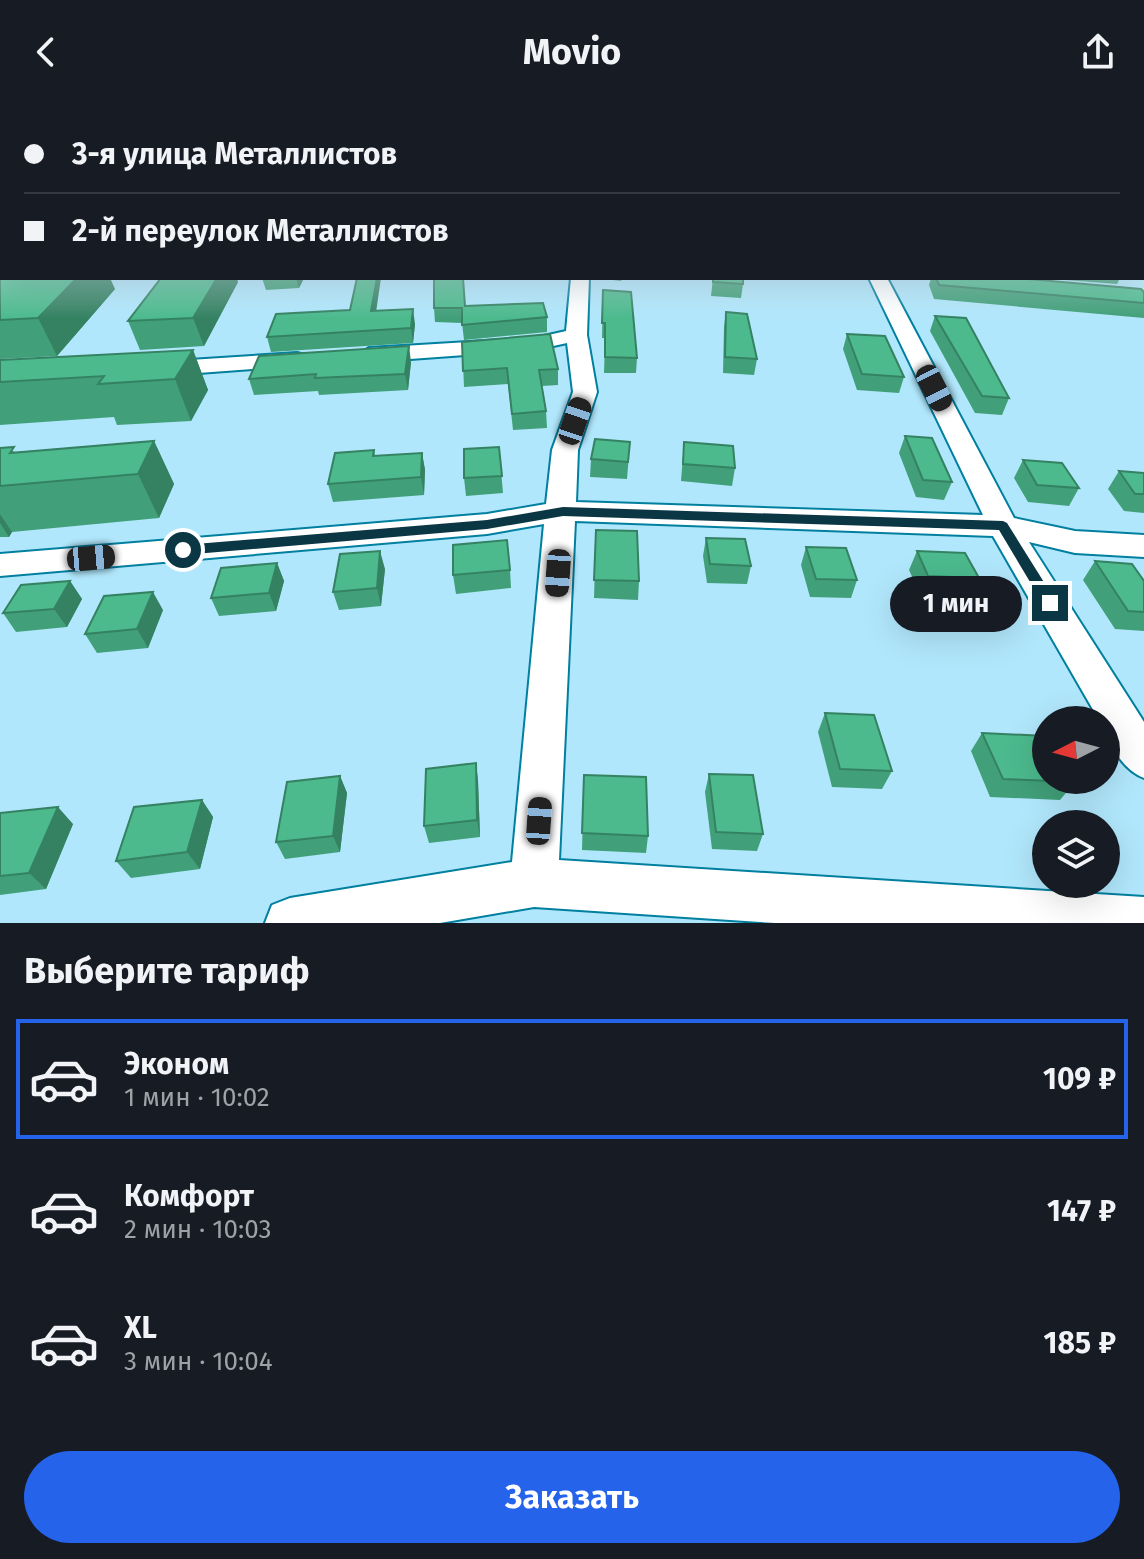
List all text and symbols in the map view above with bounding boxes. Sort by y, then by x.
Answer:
icon: back [24,30,68,74]
text: Movio [523,30,621,74]
icon: share [1076,30,1120,74]
text: 3-я улица Металлистов [72,136,397,172]
text: 2-й переулок Металлистов [72,213,449,249]
car [912,361,956,415]
car [556,394,594,448]
route start [165,532,201,568]
car [66,544,116,572]
car [544,548,572,598]
callout: 1 мин [890,575,1022,631]
route end [1032,585,1068,621]
text: 1 мин [923,588,989,619]
north arrow [1032,706,1120,794]
map controls [1032,706,1120,898]
car [525,796,553,846]
button: layers [1032,810,1120,898]
text: Выберите тариф [24,949,310,993]
icon: car [28,1043,100,1115]
text: Эконом [124,1046,229,1082]
text: 109 ₽ [1043,1061,1116,1097]
text: 1 мин · 10:02 [124,1082,270,1113]
icon: car [28,1175,100,1247]
text: Комфорт [124,1178,254,1214]
text: 147 ₽ [1047,1193,1116,1229]
text: 2 мин · 10:03 [124,1214,271,1245]
icon: car [28,1307,100,1379]
text: XL [124,1310,157,1346]
text: 185 ₽ [1044,1325,1116,1361]
text: 3 мин · 10:04 [124,1346,273,1377]
button: Заказать [24,1451,1120,1543]

